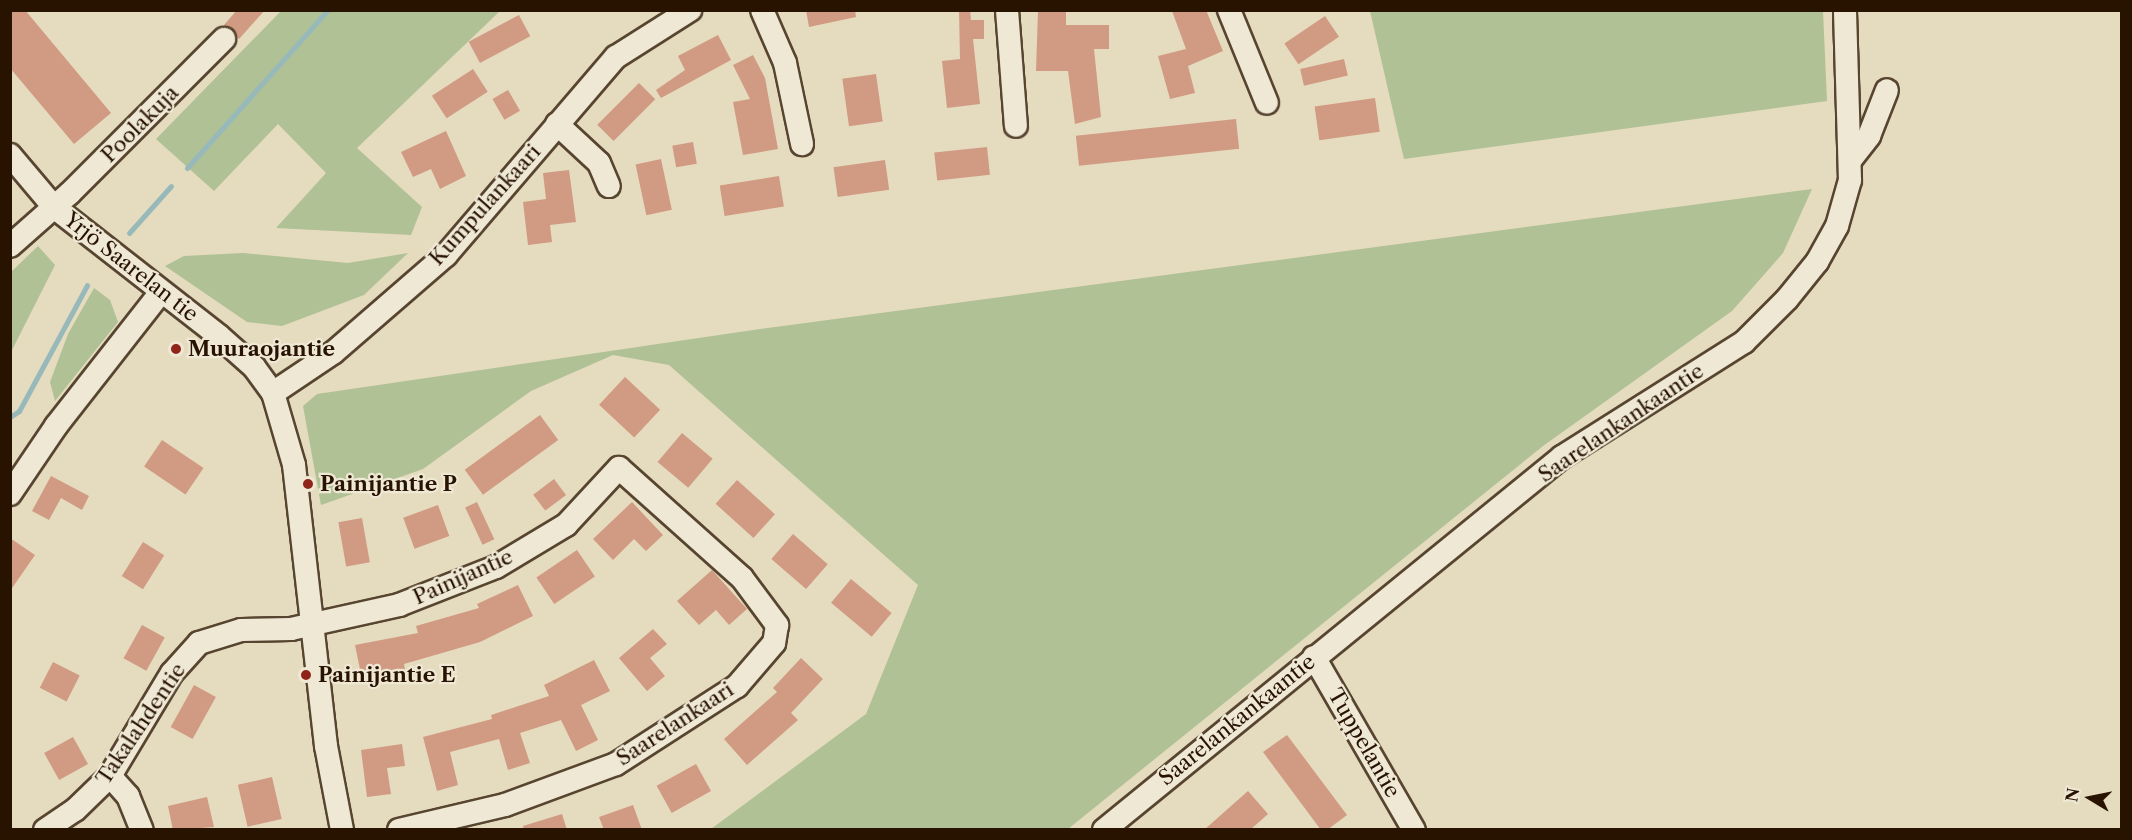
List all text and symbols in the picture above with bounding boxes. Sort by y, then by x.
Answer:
street label: Poolakuja [96,80,184,168]
street label: Kumpulankaari [424,139,546,271]
street label: Yrjö Saarelan tie [59,207,203,327]
place label: Muuraojantie [188,336,335,362]
marker: Muuraojantie [169,342,183,356]
street label: Saarelankankaantie [1534,358,1708,488]
place label: Painijantie P [320,471,457,497]
marker: Painijantie P [301,477,315,491]
street label: Painijantie [409,544,517,610]
street label: Saarelankankaantie [1154,649,1320,791]
street label: Takalahdentie [91,658,191,790]
place label: Painijantie E [318,662,456,688]
marker: Painijantie E [299,668,313,682]
street label: Saarelankaari [612,677,738,771]
street label: Tuppelantie [1323,684,1405,802]
north arrow [2060,768,2120,828]
text: N [2061,786,2083,803]

